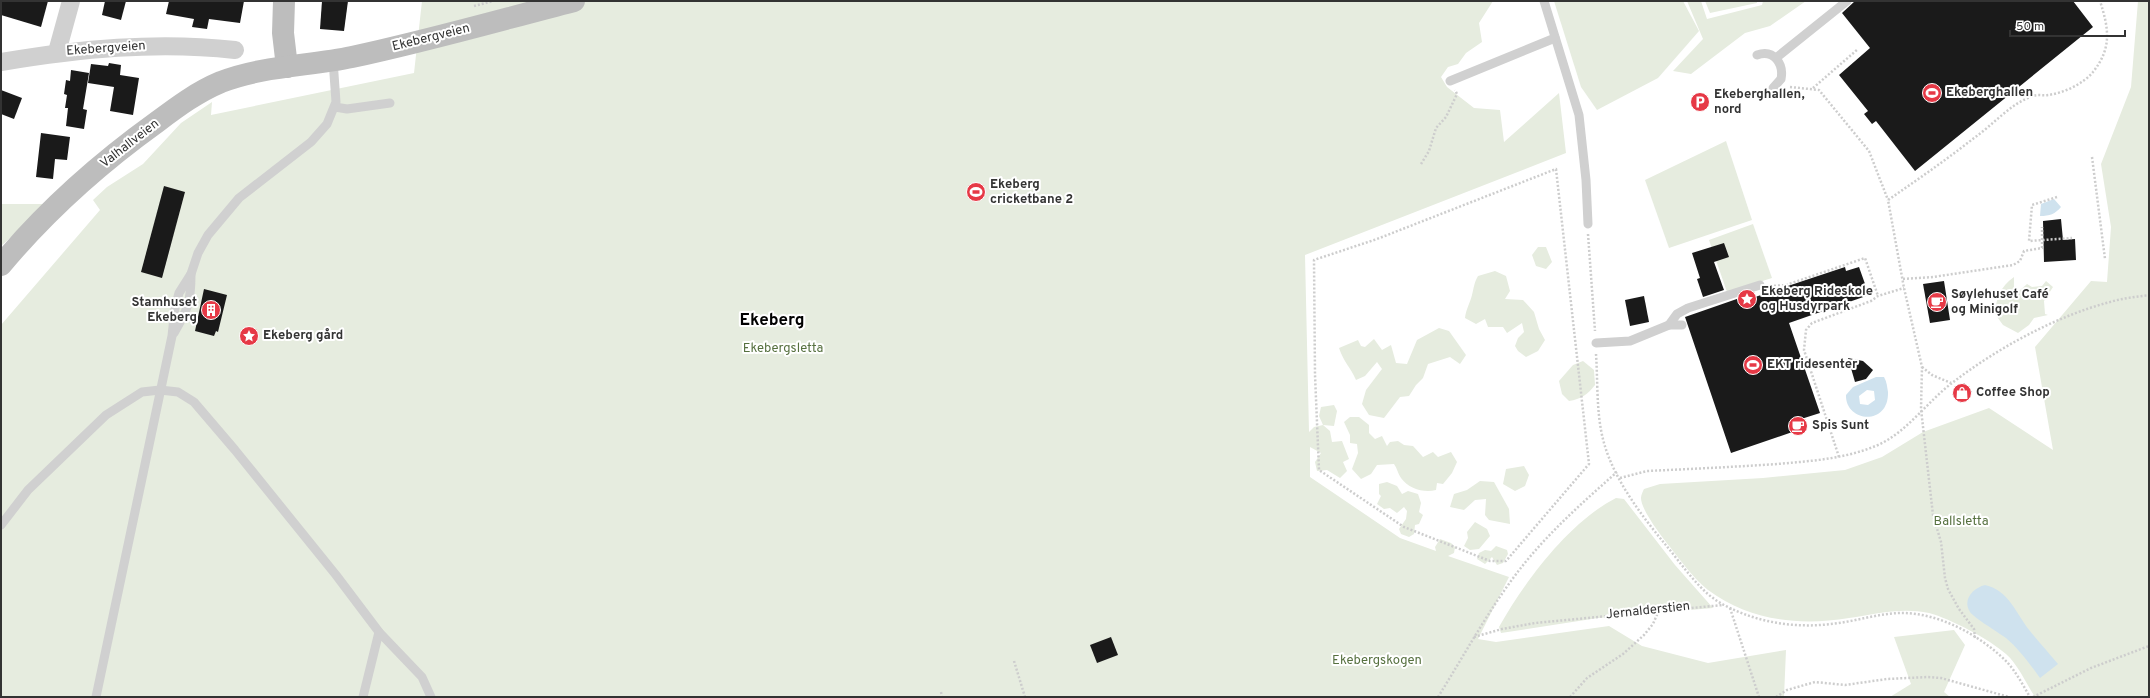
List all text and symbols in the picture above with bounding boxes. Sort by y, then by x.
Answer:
scale bar [2010,12,2125,38]
text: 50 m [2016,19,2044,35]
street label: Ekebergveien [391,21,471,55]
street label: Ekebergveien [66,38,146,60]
sports icon: Ekeberghallen [1921,82,1943,104]
place label: Ekeberghallen [1946,85,2033,101]
place label: Ekeberghallen, nord [1714,87,1805,118]
parking icon: Ekeberghallen, nord [1689,91,1711,113]
street label: Valhallveien [97,116,163,172]
place label: Ekeberg cricketbane 2 [990,177,1073,208]
sports icon: Ekeberg cricketbane 2 [965,181,987,203]
place label: Ekeberg Rideskole og Husdyrpark [1761,284,1873,315]
place label: Søylehuset Café og Minigolf [1951,287,2049,318]
place icon: Ekeberg Rideskole og Husdyrpark [1736,288,1758,310]
cafe icon: Søylehuset Café og Minigolf [1926,291,1948,313]
place label: Stamhuset Ekeberg [131,295,197,326]
building icon: Stamhuset Ekeberg [200,299,222,321]
district label: Ekeberg [739,310,805,332]
place icon: Ekeberg gård [238,325,260,347]
place label: Ekeberg gård [263,328,343,344]
park label: Ekebergsletta [743,341,823,357]
sports icon: EKT ridesenter [1742,354,1764,376]
place label: EKT ridesenter [1767,357,1858,373]
shop icon: Coffee Shop [1951,382,1973,404]
place label: Coffee Shop [1976,385,2050,401]
cafe icon: Spis Sunt [1787,415,1809,437]
place label: Spis Sunt [1812,418,1869,434]
park label: Ballsletta [1933,514,1989,530]
street label: Jernalderstien [1605,599,1691,623]
park label: Ekebergskogen [1332,653,1422,669]

